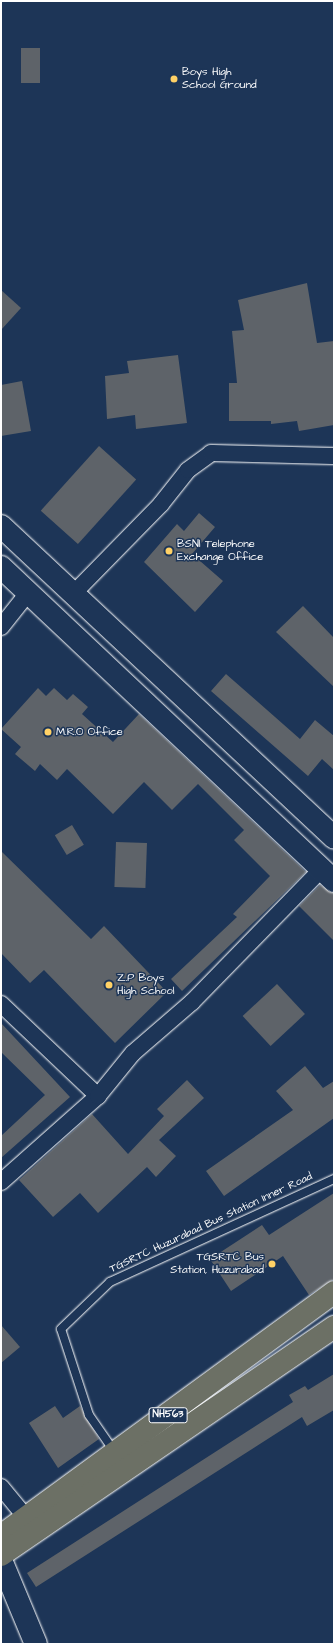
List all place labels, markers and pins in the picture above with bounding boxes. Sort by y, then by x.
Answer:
place label: Boys High School Ground [182,66,257,92]
marker: Boys High School Ground [169,74,179,84]
place label: BSNl Telephone Exchange Office [177,538,263,564]
marker: BSNl Telephone Exchange Office [164,546,174,556]
place label: M.R.O Office [56,725,123,739]
marker: M.R.O Office [43,727,53,737]
place label: Z.P Boys High School [117,972,174,998]
marker: Z.P Boys High School [104,980,114,990]
place label: TGSRTC Bus Station, Huzurabad [170,1251,264,1277]
marker: TGSRTC Bus Station, Huzurabad [267,1259,277,1269]

